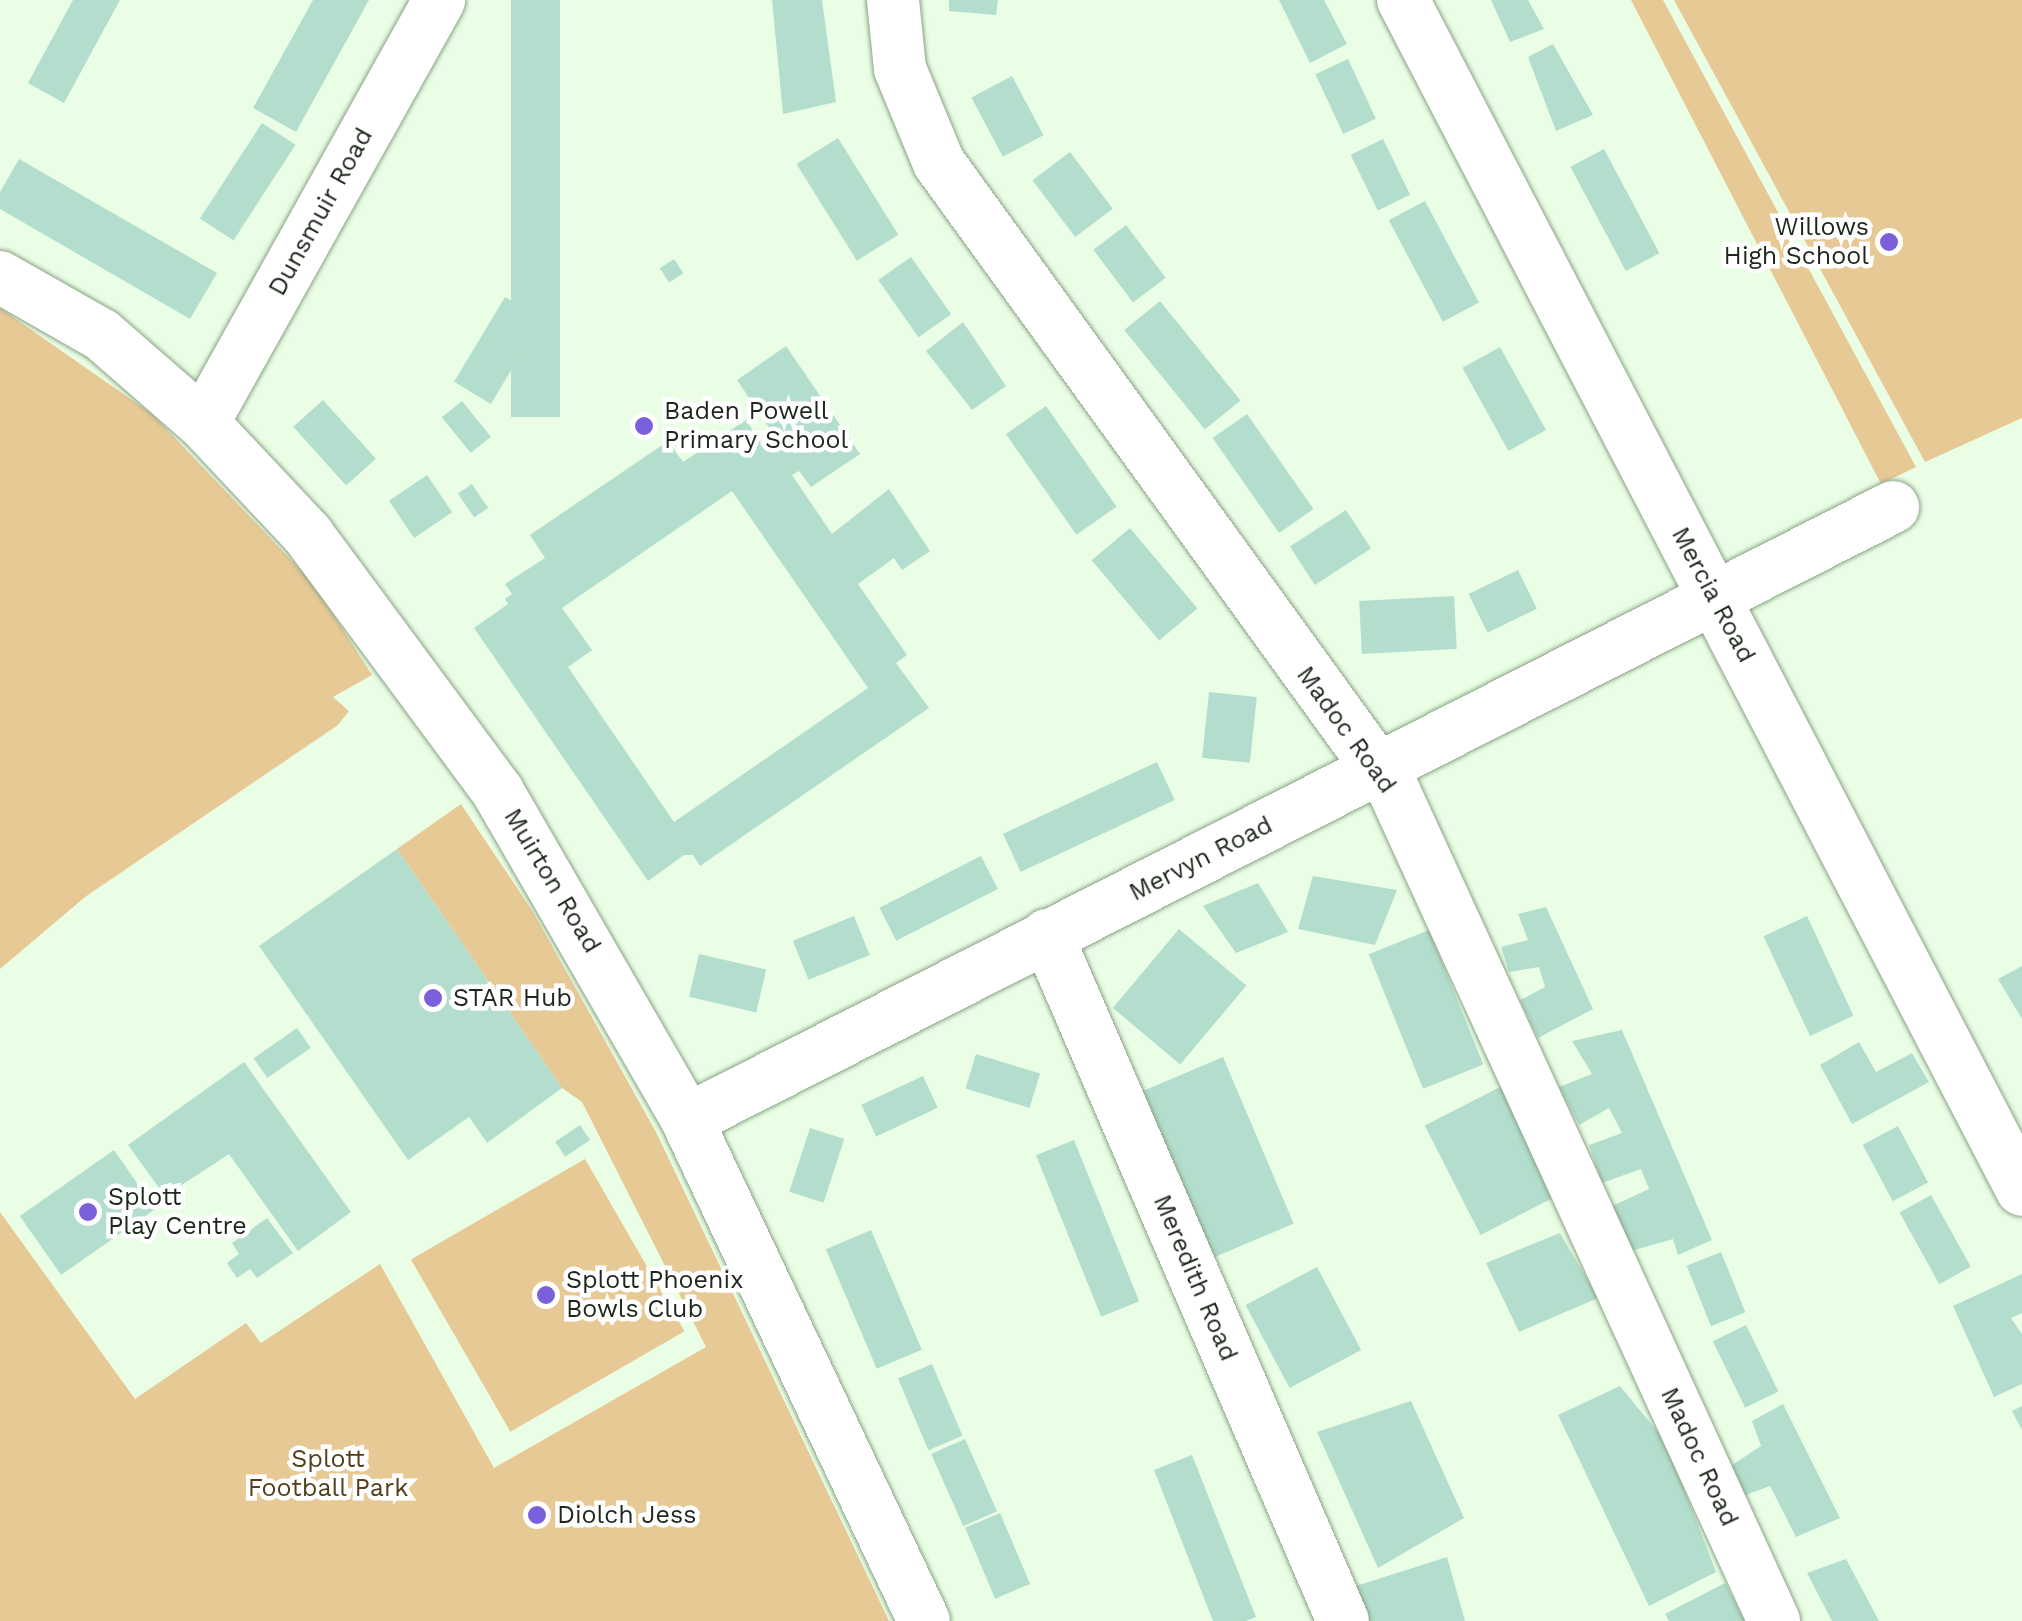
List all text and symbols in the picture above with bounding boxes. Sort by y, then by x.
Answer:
street label: Dunsmuir Road [262,123,380,301]
place label: Willows High School [1724,213,1869,272]
marker: Willows High School [1878,231,1900,253]
place label: Baden Powell Primary School [664,397,849,456]
marker: Baden Powell Primary School [633,415,655,437]
street label: Mercia Road [1665,522,1761,668]
street label: Madoc Road [1290,661,1402,799]
street label: Muirton Road [497,803,607,959]
street label: Mervyn Road [1124,810,1278,908]
place label: STAR Hub [453,983,572,1013]
marker: STAR Hub [422,987,444,1009]
place label: Splott Play Centre [108,1183,247,1242]
street label: Meredith Road [1146,1190,1244,1366]
marker: Splott Play Centre [77,1201,99,1223]
place label: Splott Phoenix Bowls Club [566,1266,743,1325]
marker: Splott Phoenix Bowls Club [535,1284,557,1306]
street label: Madoc Road [1654,1383,1744,1531]
park label: Splott Football Park [247,1445,409,1504]
place label: Diolch Jess [557,1500,697,1530]
marker: Diolch Jess [526,1504,548,1526]

